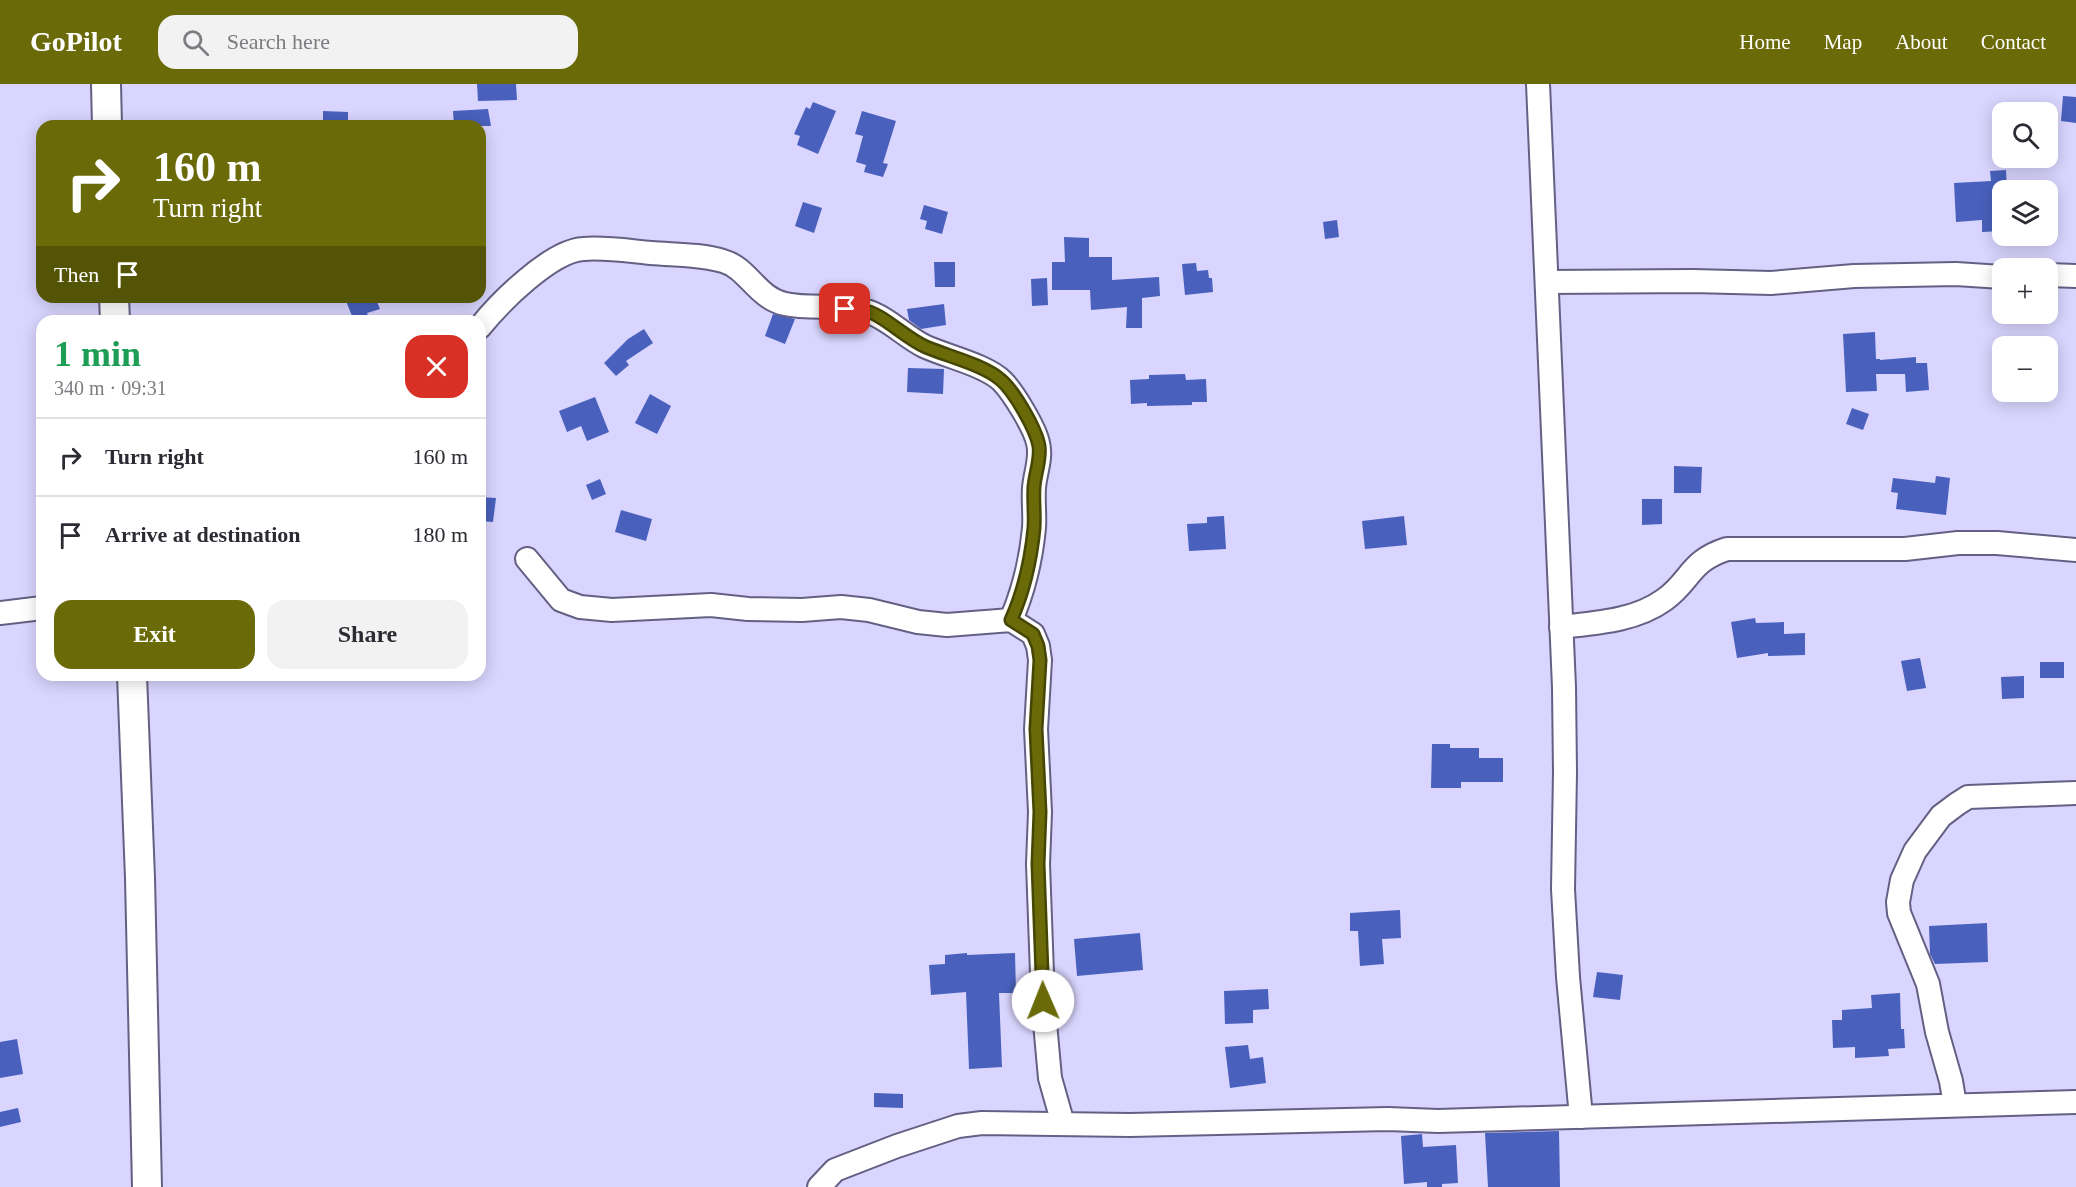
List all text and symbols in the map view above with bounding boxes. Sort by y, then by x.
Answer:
search box [158,15,578,69]
text: GoPilot [30,26,122,57]
icon: search [179,26,212,59]
text: Search here [227,29,330,54]
text: Home [1739,30,1791,54]
text: Map [1824,30,1862,54]
text: About [1895,30,1948,54]
text: Contact [1981,30,2046,54]
map controls [1992,102,2058,402]
button: search [1992,102,2058,168]
icon: right [54,144,132,222]
text: 160 m [153,144,262,190]
button: layers [1992,180,2058,246]
text: Turn right [153,193,262,223]
icon: arrive [111,258,144,291]
button: + [1992,258,2058,324]
text: Then [54,262,99,287]
pin [819,283,870,334]
icon: arrive [828,292,861,325]
text: 1 min [54,334,141,374]
button: close [405,335,468,398]
button: − [1992,336,2058,402]
text: 340 m · 09:31 [54,377,167,399]
icon: right [54,441,87,474]
text: Turn right [105,444,204,469]
text: 160 m [412,444,468,469]
icon: arrive [54,519,87,552]
text: Arrive at destination [105,522,301,547]
text: 180 m [412,522,468,547]
button: Exit [54,600,255,669]
button: Share [267,600,468,669]
position arrow [1011,969,1075,1033]

